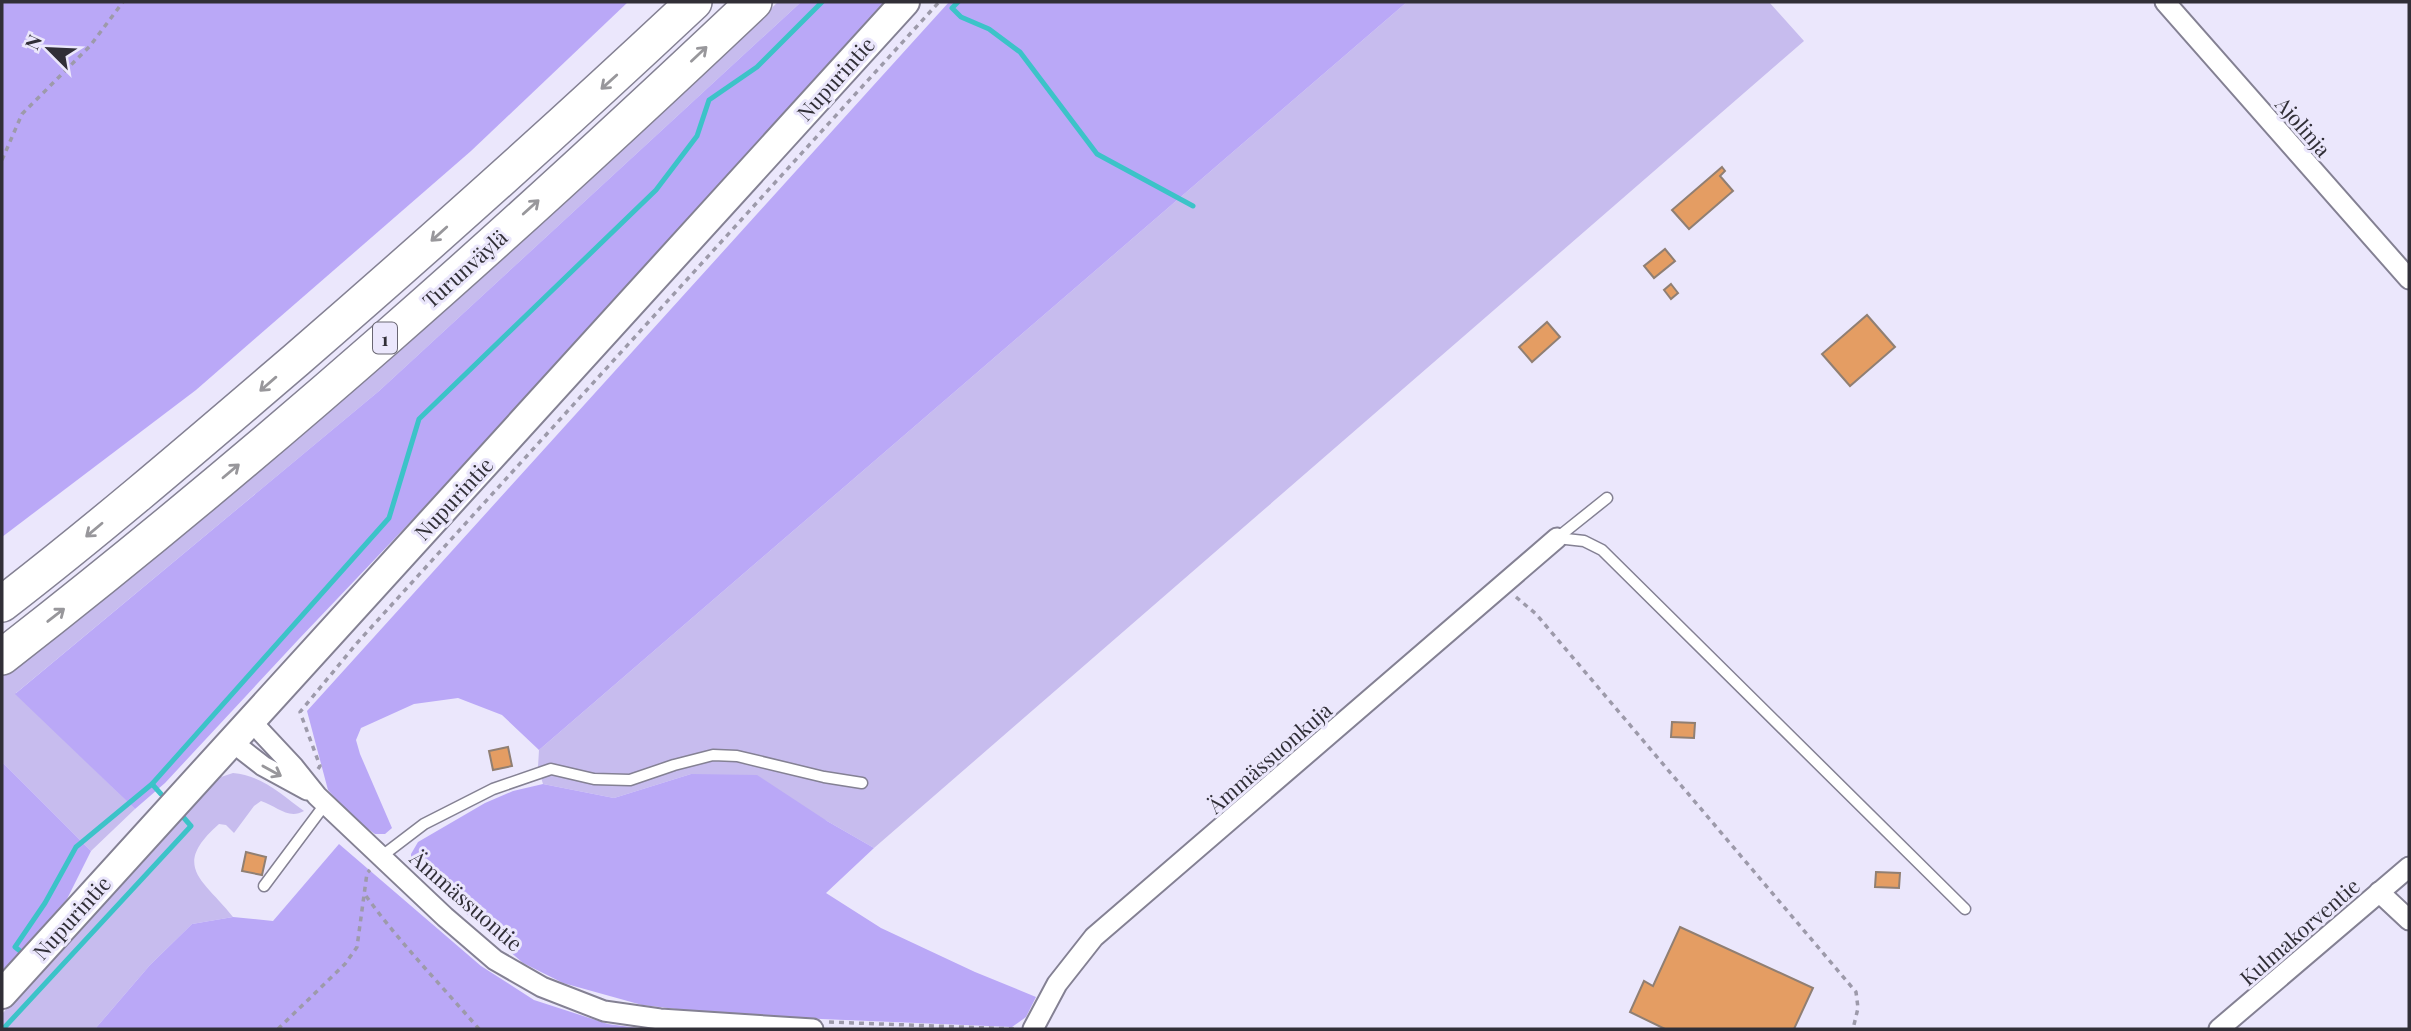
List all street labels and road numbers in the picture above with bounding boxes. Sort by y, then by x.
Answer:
street label: Nupurintie [790,30,880,126]
street label: Ajolinja [2270,89,2338,162]
street label: Turunväylä [416,222,513,313]
road number: 1 [373,322,397,354]
street label: Nupurintie [408,451,498,545]
street label: Ämmässuonkuja [1200,695,1337,819]
street label: Ämmässuontie [404,843,529,957]
street label: Nupurintie [26,869,116,965]
street label: Kulmakorventie [2233,871,2365,991]

